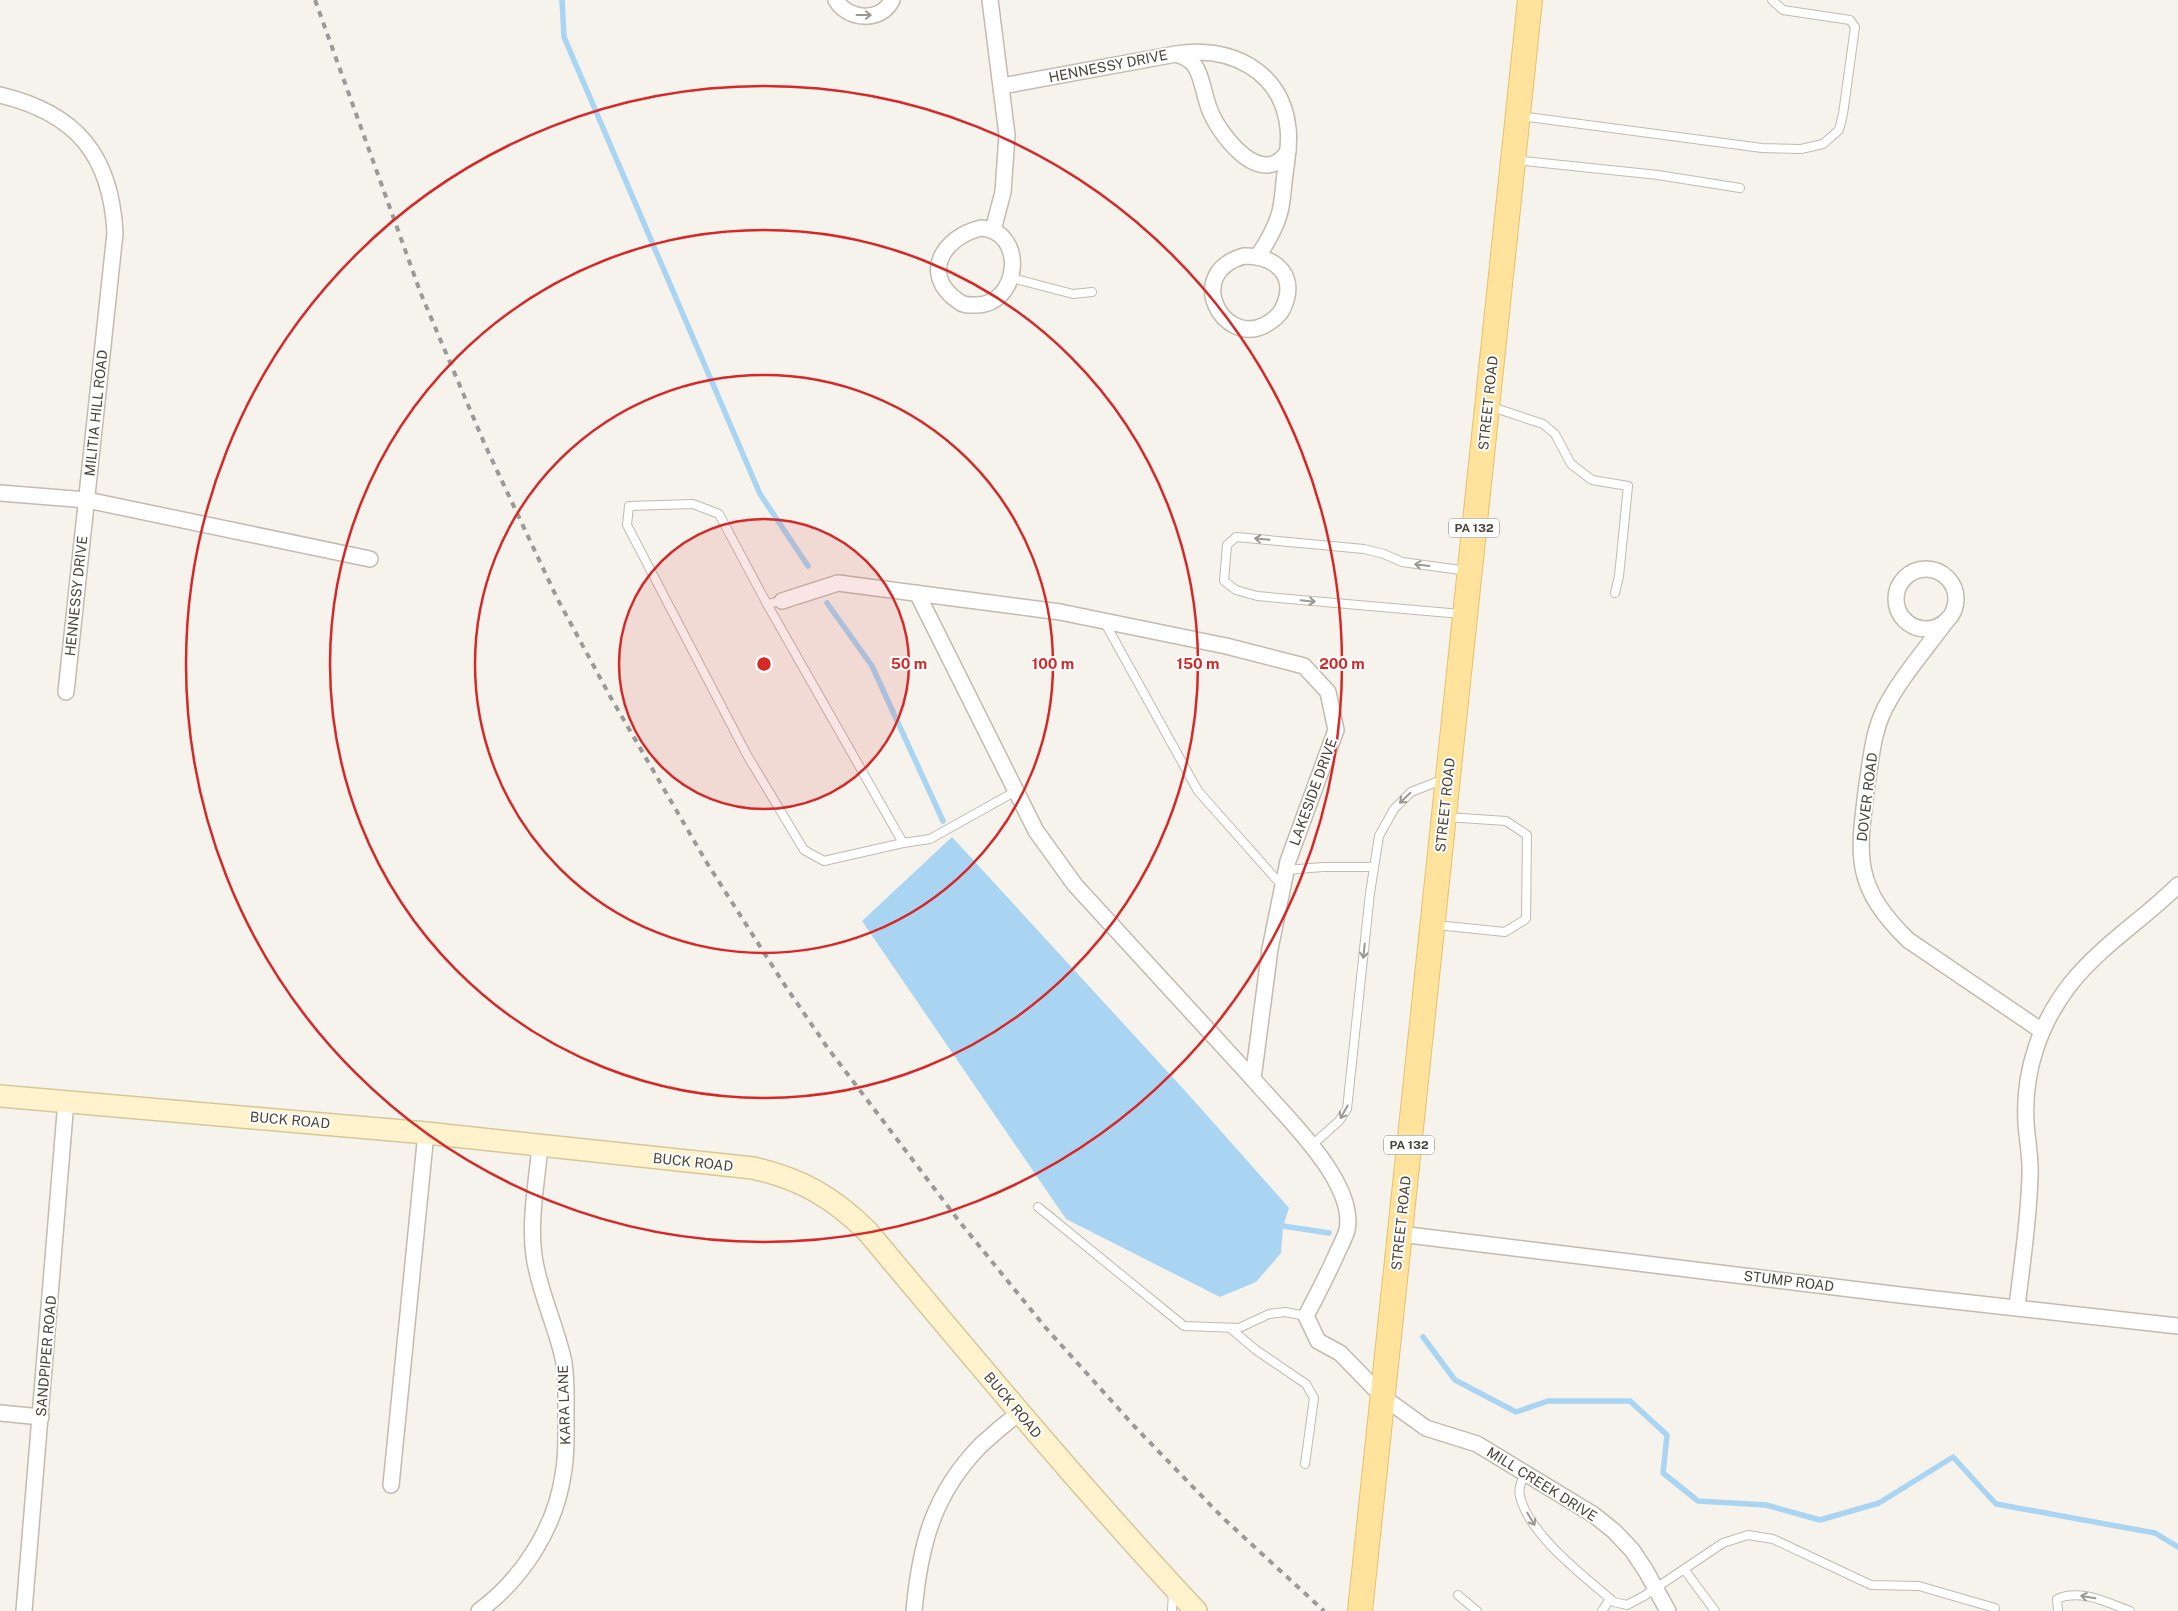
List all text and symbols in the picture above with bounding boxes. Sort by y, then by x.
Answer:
one-way arrow [856,10,872,20]
street label: HENNESSY DRIVE [1047,47,1169,85]
street label: MILITIA HILL ROAD [81,349,111,477]
street label: STREET ROAD [1475,355,1501,451]
road number: PA 132 [1449,518,1499,538]
one-way arrow [1255,534,1271,544]
street label: HENNESSY DRIVE [62,535,90,657]
one-way arrow [1414,560,1430,570]
one-way arrow [1299,596,1315,606]
centre of rings [755,655,773,673]
text: 50 m [891,655,927,672]
text: 100 m [1032,655,1074,672]
text: 150 m [1176,655,1220,672]
text: 200 m [1319,655,1365,672]
street label: LAKESIDE DRIVE [1286,736,1340,848]
street label: DOVER ROAD [1854,752,1880,842]
street label: STREET ROAD [1432,757,1458,853]
one-way arrow [1399,792,1411,804]
one-way arrow [1360,943,1369,959]
one-way arrow [1339,1104,1349,1119]
street label: BUCK ROAD [249,1109,331,1131]
road number: PA 132 [1384,1136,1434,1154]
street label: BUCK ROAD [652,1150,734,1174]
street label: STREET ROAD [1388,1175,1414,1271]
street label: STUMP ROAD [1743,1268,1835,1294]
street label: SANDPIPER ROAD [33,1295,59,1417]
street label: KARA LANE [555,1365,573,1445]
street label: BUCK ROAD [981,1369,1045,1441]
street label: MILL CREEK DRIVE [1484,1444,1600,1524]
one-way arrow [1527,1511,1537,1525]
one-way arrow [2081,1592,2097,1602]

